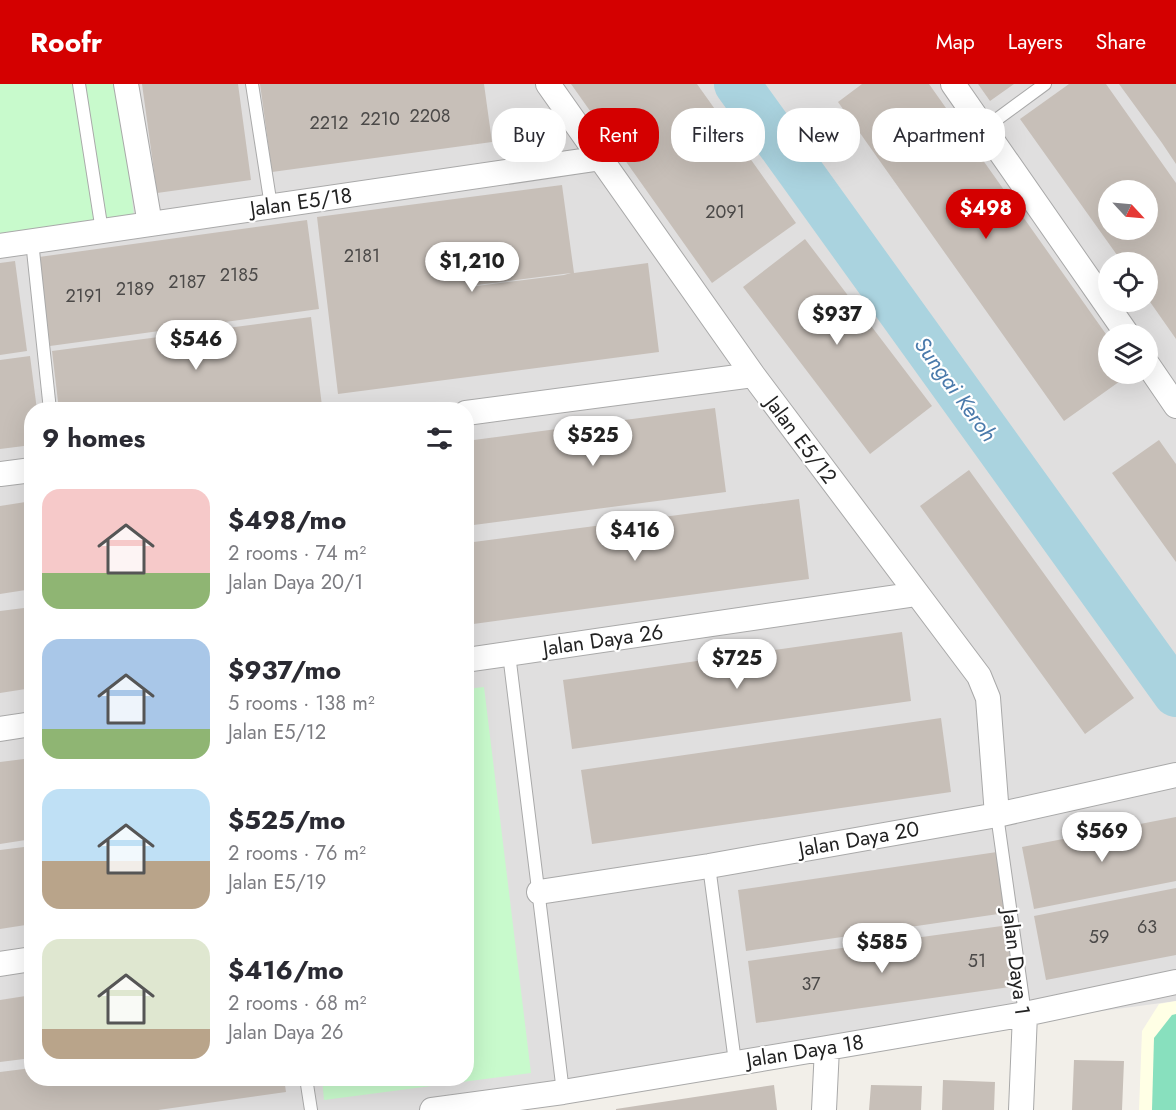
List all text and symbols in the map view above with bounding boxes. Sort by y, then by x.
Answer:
text: Roofr [30,22,102,63]
text: Map [936,27,975,57]
text: Layers [1008,27,1063,57]
text: Share [1096,27,1146,57]
house number: 2208 [409,103,451,129]
house number: 2210 [360,106,400,132]
chip: Buy [492,108,566,162]
chip: Rent [578,108,659,162]
chip: Filters [671,108,765,162]
chip: New [777,108,860,162]
chip: Apartment [872,108,1005,162]
house number: 2212 [310,110,348,136]
street label: Jalan E5/18 [245,180,354,224]
north arrow [1098,180,1158,240]
map controls [1098,180,1158,384]
pin: $498 [950,189,1022,240]
text: $498 [960,194,1012,223]
house number: 2091 [705,199,745,225]
pin: $1,210 [423,242,521,293]
house number: 2181 [344,243,380,269]
text: $1,210 [439,247,505,276]
button: locate [1098,252,1158,312]
house number: 2185 [220,262,258,288]
house number: 2187 [168,269,206,295]
house number: 2189 [116,276,154,302]
house number: 2191 [66,283,102,309]
pin: $937 [801,295,873,346]
text: $937 [812,300,862,329]
pin: $546 [160,320,232,371]
button: layers [1098,324,1158,384]
text: $546 [170,325,222,354]
water label: Sungai Keroh [907,330,1005,448]
street label: Jalan E5/12 [756,387,844,490]
pin: $525 [557,416,629,467]
text: 9 homes [42,419,145,457]
text: $525 [567,421,619,450]
icon: filters [423,422,456,455]
text: $498/mo [228,501,346,539]
pin: $416 [599,511,671,562]
icon: home [90,513,162,585]
text: $416 [610,516,660,545]
text: 2 rooms · 74 m² [228,539,366,568]
text: Jalan Daya 20/1 [228,568,363,597]
street label: Jalan Daya 26 [538,617,665,664]
pin: $725 [701,639,773,690]
text: $725 [712,644,762,673]
text: $937/mo [228,651,341,689]
icon: home [90,663,162,735]
text: 5 rooms · 138 m² [228,689,375,718]
text: Jalan E5/12 [228,718,326,747]
text: $525/mo [228,801,345,839]
pin: $569 [1066,812,1138,863]
icon: home [90,813,162,885]
street label: Jalan Daya 20 [793,814,922,865]
text: $569 [1076,817,1128,846]
text: 2 rooms · 76 m² [228,839,366,868]
text: Jalan E5/19 [228,868,326,897]
street label: Jalan Daya 1 [994,904,1037,1017]
house number: 63 [1137,914,1157,940]
pin: $585 [846,923,918,974]
house number: 59 [1089,924,1109,950]
text: $585 [857,928,907,957]
house number: 51 [968,948,986,974]
text: $416/mo [228,951,344,989]
icon: home [90,963,162,1035]
house number: 37 [801,971,821,997]
text: 2 rooms · 68 m² [228,989,366,1018]
text: Jalan Daya 26 [228,1018,344,1047]
street label: Jalan Daya 18 [741,1027,866,1076]

